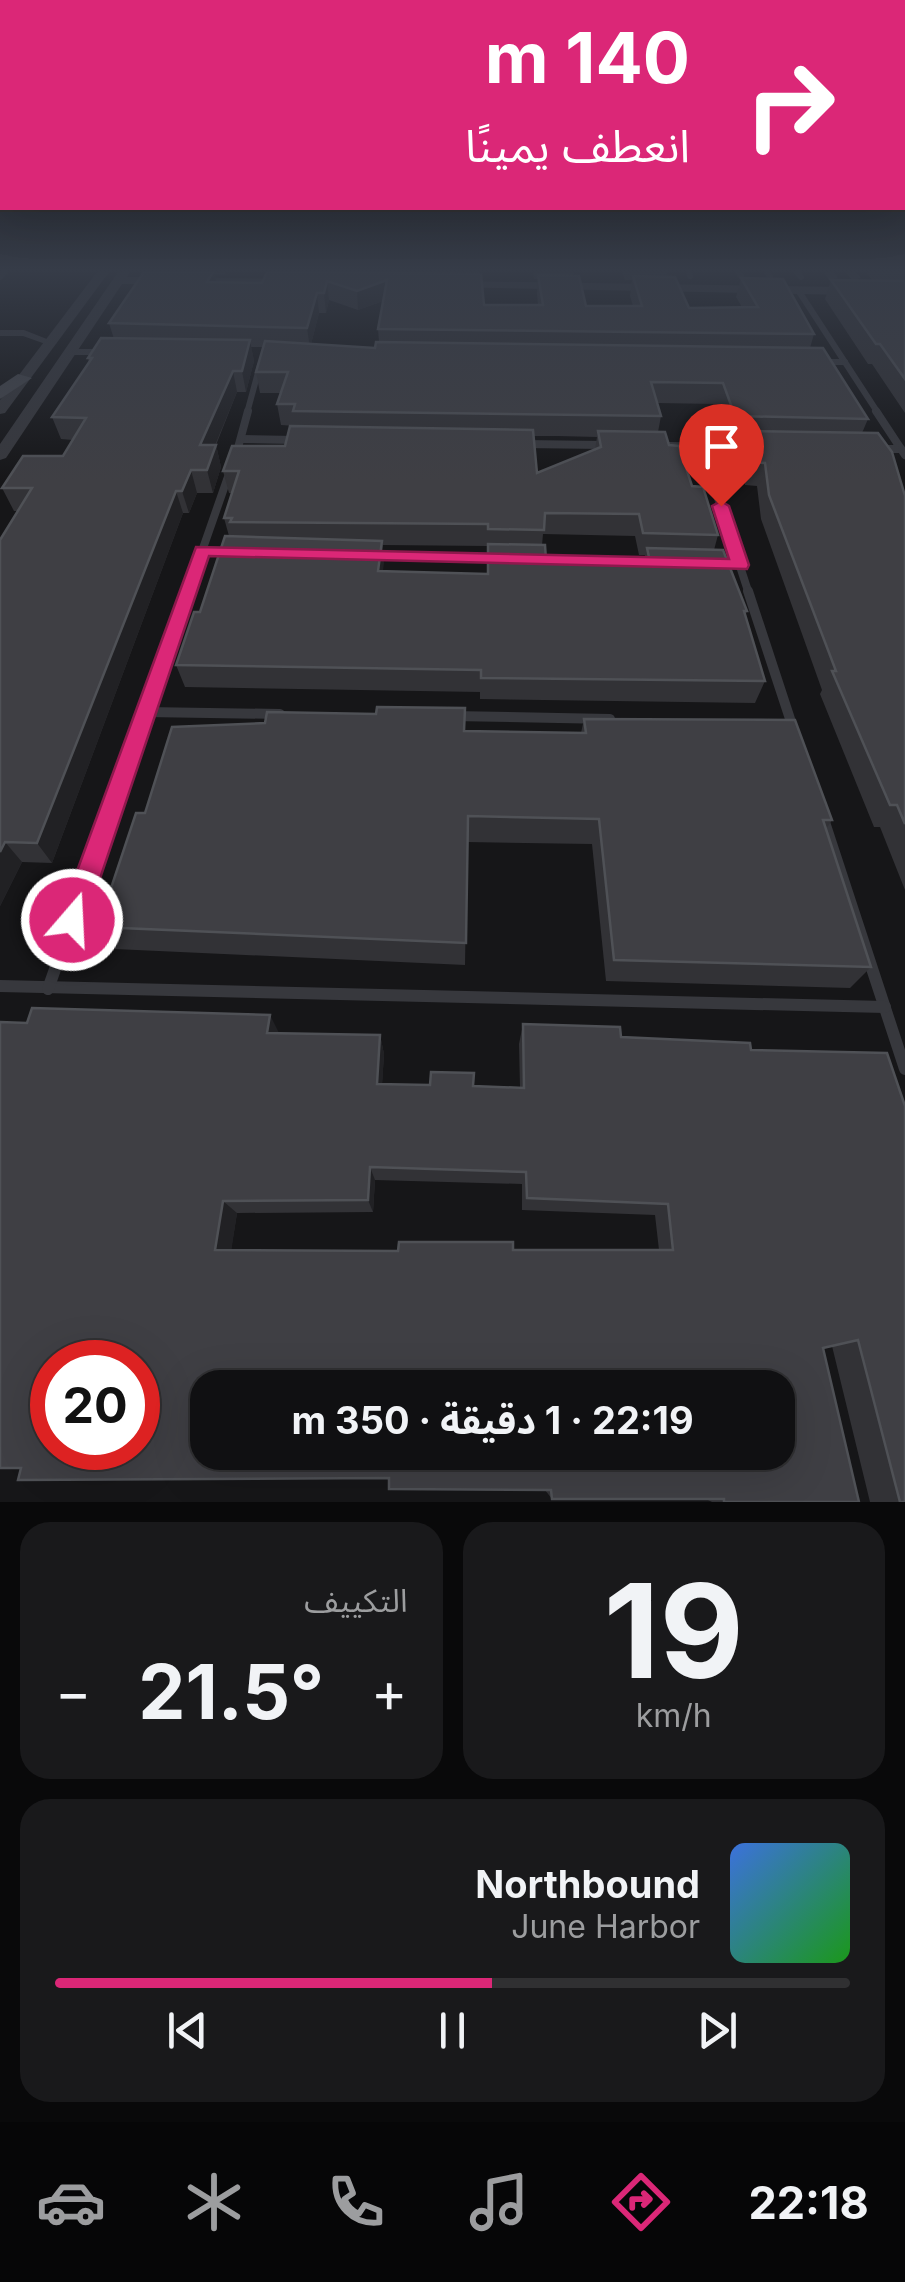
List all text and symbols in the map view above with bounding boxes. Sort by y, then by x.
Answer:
text: 140 m [485,15,690,100]
icon: right [725,40,855,170]
text: انعطف يمينًا [465,118,690,173]
pin [679,404,764,507]
icon: arrive [694,419,749,474]
position arrow [20,868,124,972]
speed limit sign: 20 [30,1340,160,1470]
text: 22:19 · 1 دقيقة · 350 m [291,1397,694,1443]
text: 19 [604,1552,744,1709]
text: التكييف [304,1581,408,1620]
text: 21.5° [138,1646,324,1737]
text: − [55,1659,91,1725]
text: + [371,1659,408,1725]
text: km/h [636,1696,712,1735]
text: Northbound [475,1861,700,1907]
text: June Harbor [511,1907,700,1946]
icon: previous [160,2003,215,2058]
icon: pause [425,2003,480,2058]
icon: next [690,2003,745,2058]
icon: car [36,2167,106,2237]
icon: climate [179,2167,249,2237]
icon: phone [321,2167,391,2237]
icon: music [464,2167,534,2237]
icon: directions [606,2167,676,2237]
text: 22:18 [748,2175,869,2230]

